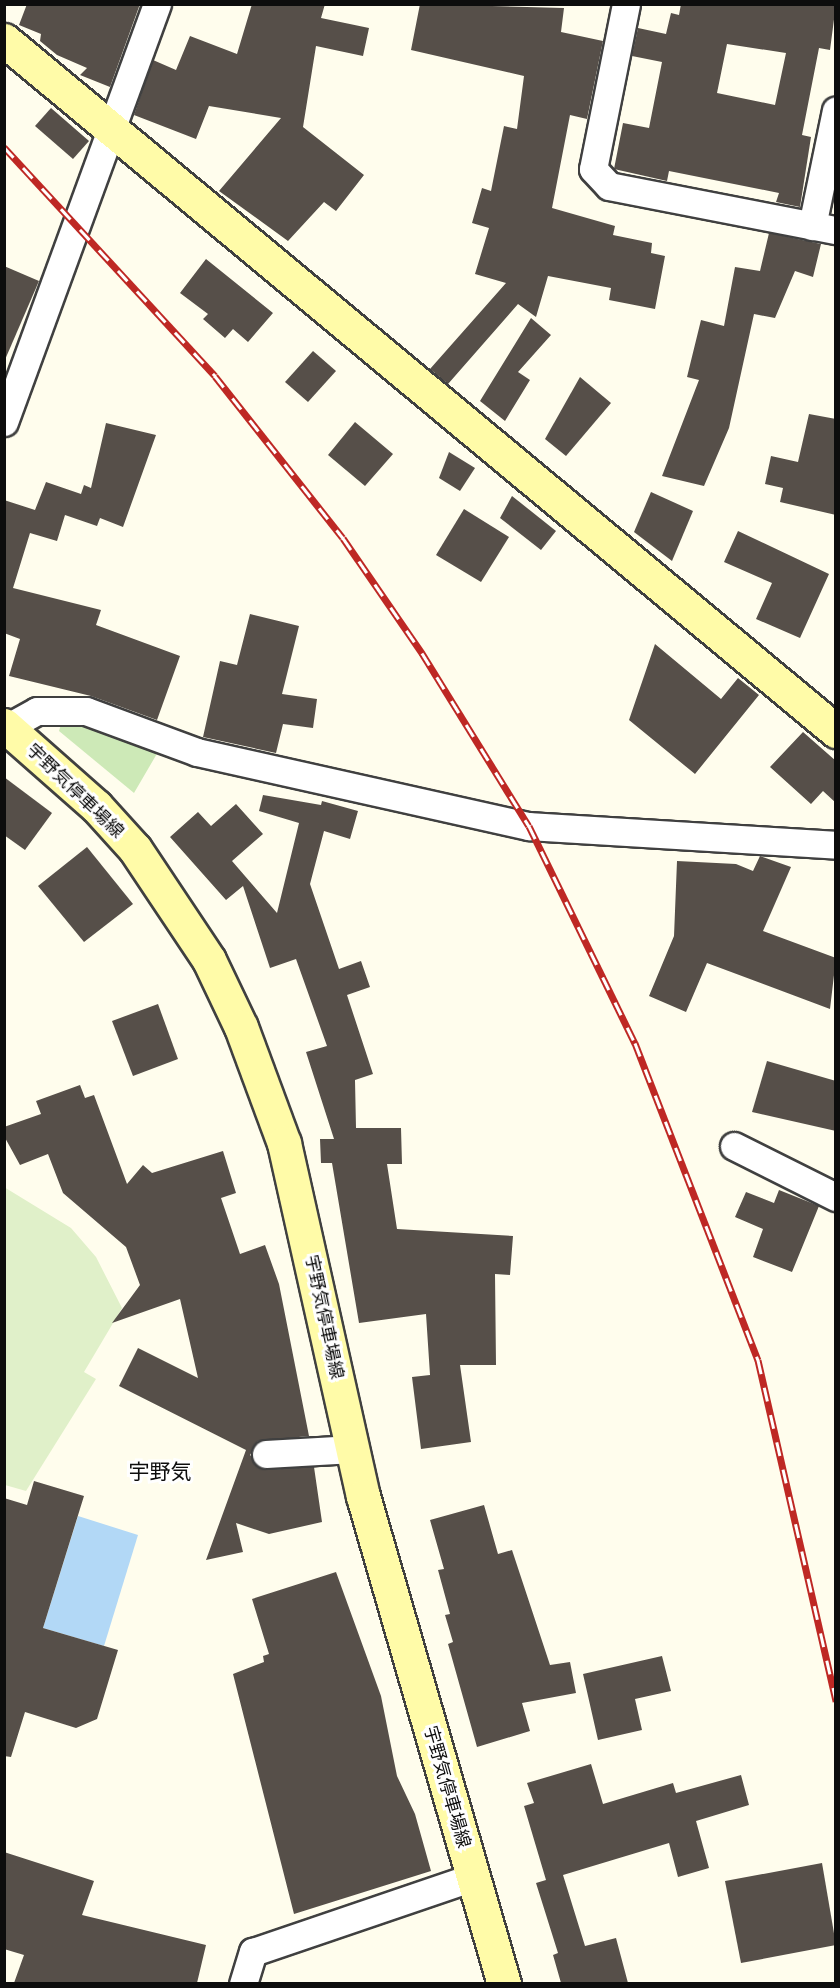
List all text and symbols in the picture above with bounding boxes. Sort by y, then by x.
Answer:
street label: 宇野気停車場線 [22,739,128,843]
street label: 宇野気停車場線 [300,1253,348,1381]
district label: 宇野気 [129,1459,191,1485]
street label: 宇野気停車場線 [419,1723,475,1851]

